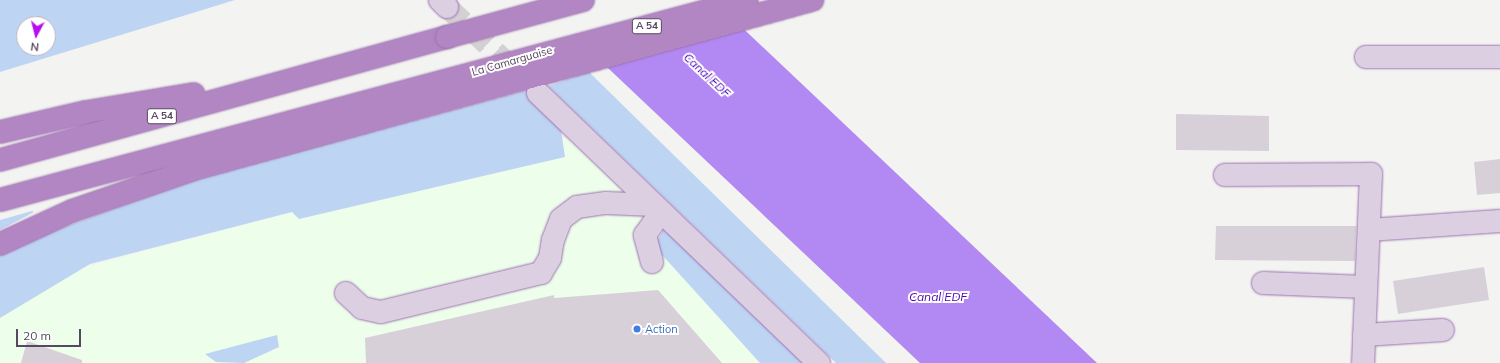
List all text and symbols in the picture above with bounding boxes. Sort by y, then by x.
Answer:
north arrow [16,16,56,56]
road number: A 54 [631,18,663,34]
text: N [30,39,40,54]
street label: La Camarguaise [470,43,554,79]
water label: Canal EDF [681,50,733,100]
road number: A 54 [146,108,178,124]
water label: Canal EDF [909,290,967,304]
scale bar [18,321,83,347]
place label: Action [645,322,678,336]
marker: Action [632,324,642,334]
text: 20 m [23,328,51,343]

